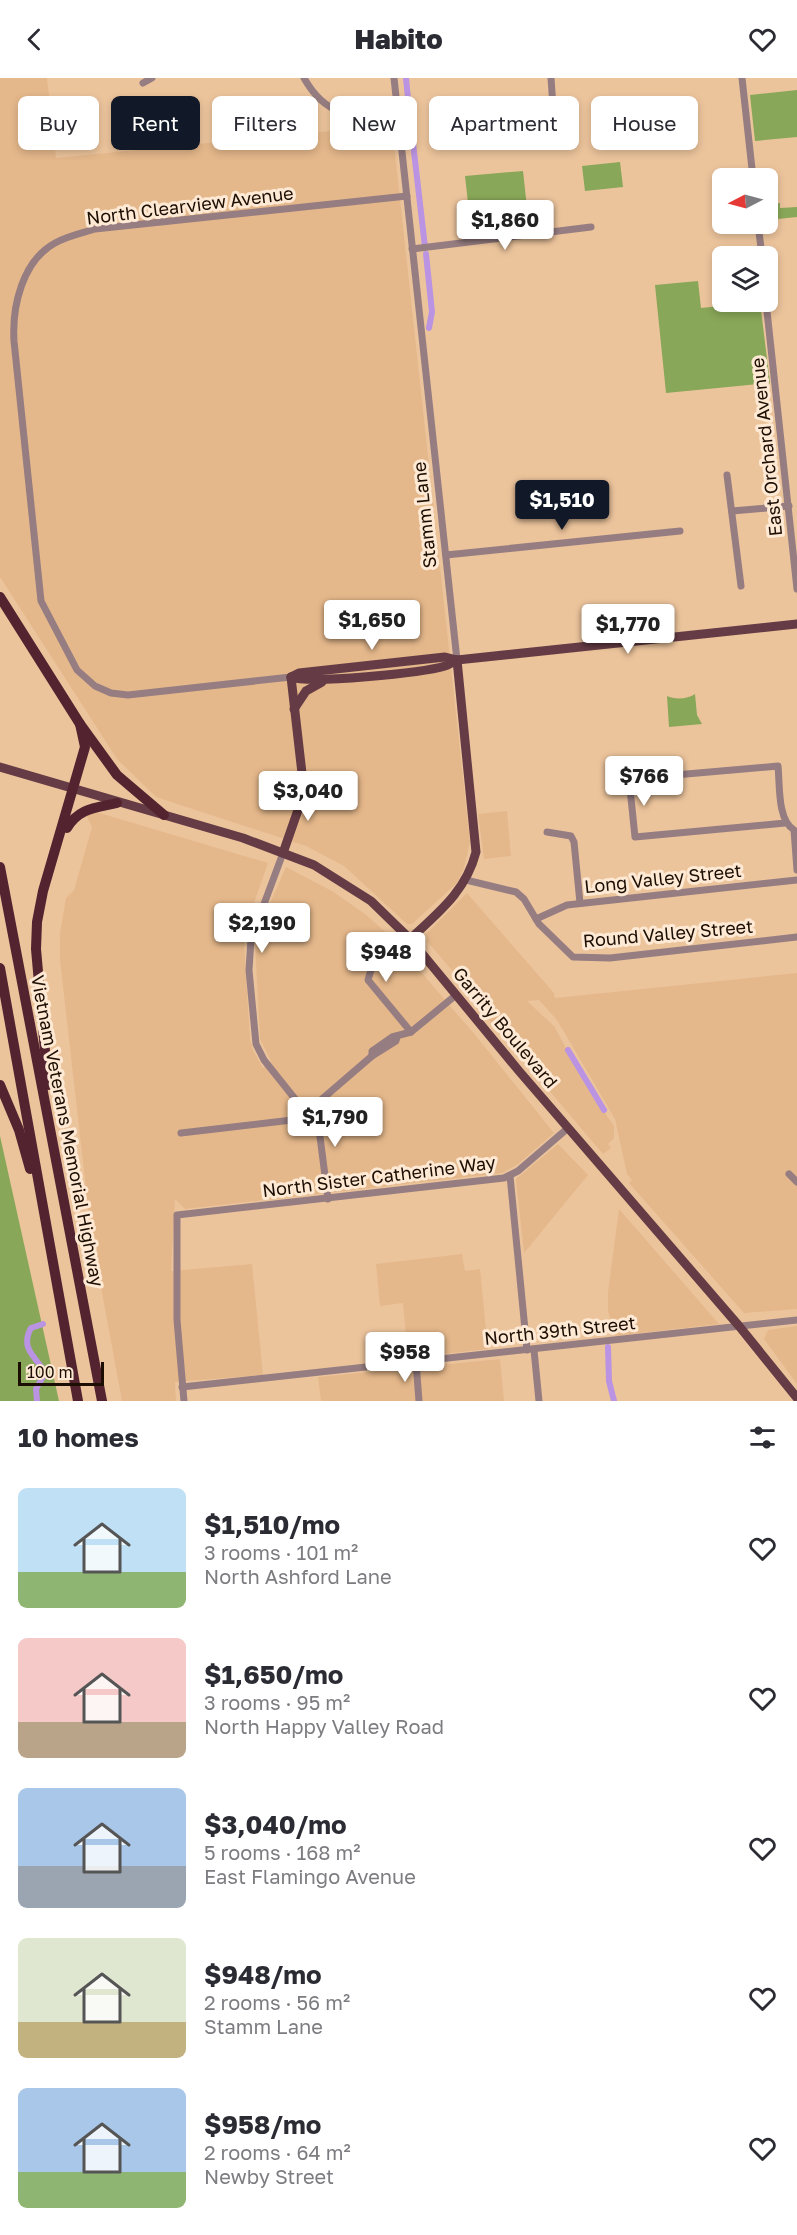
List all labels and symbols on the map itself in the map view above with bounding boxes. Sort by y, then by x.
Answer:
north arrow [712,168,778,234]
street label: North Clearview Avenue [85,181,295,229]
pin: $1,860 [456,200,554,251]
street label: East Orchard Avenue [746,357,786,537]
street label: Stamm Lane [407,461,441,569]
pin: $1,510 [513,480,611,531]
pin: $1,650 [323,600,421,651]
pin: $1,770 [579,604,677,655]
pin: $766 [608,756,680,807]
pin: $3,040 [259,771,357,822]
street label: Long Valley Street [583,859,743,897]
pin: $2,190 [213,903,311,954]
street label: Round Valley Street [582,915,754,951]
pin: $948 [350,932,422,983]
street label: Garrity Boulevard [449,962,563,1092]
street label: Vietnam Veterans Memorial Highway [27,973,109,1288]
pin: $1,790 [286,1097,384,1148]
street label: North Sister Catherine Way [261,1151,497,1201]
street label: North 39th Street [483,1311,637,1349]
pin: $958 [369,1332,441,1383]
scale bar [18,1359,104,1386]

